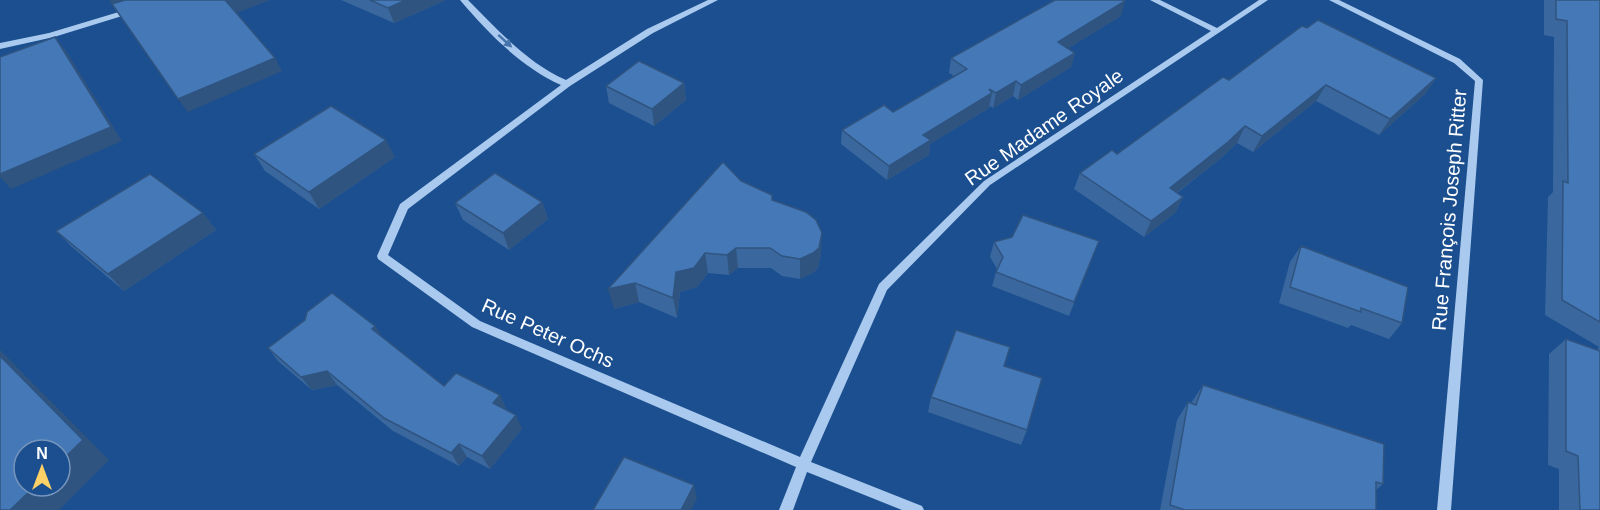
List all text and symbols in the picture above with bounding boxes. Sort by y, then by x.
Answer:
one-way arrow [498,34,513,48]
street label: Rue Madame Royale [961,64,1127,190]
street label: Rue François Joseph Ritter [1427,88,1471,332]
street label: Rue Peter Ochs [479,294,617,372]
north arrow [12,438,72,498]
text: N [36,445,48,462]

